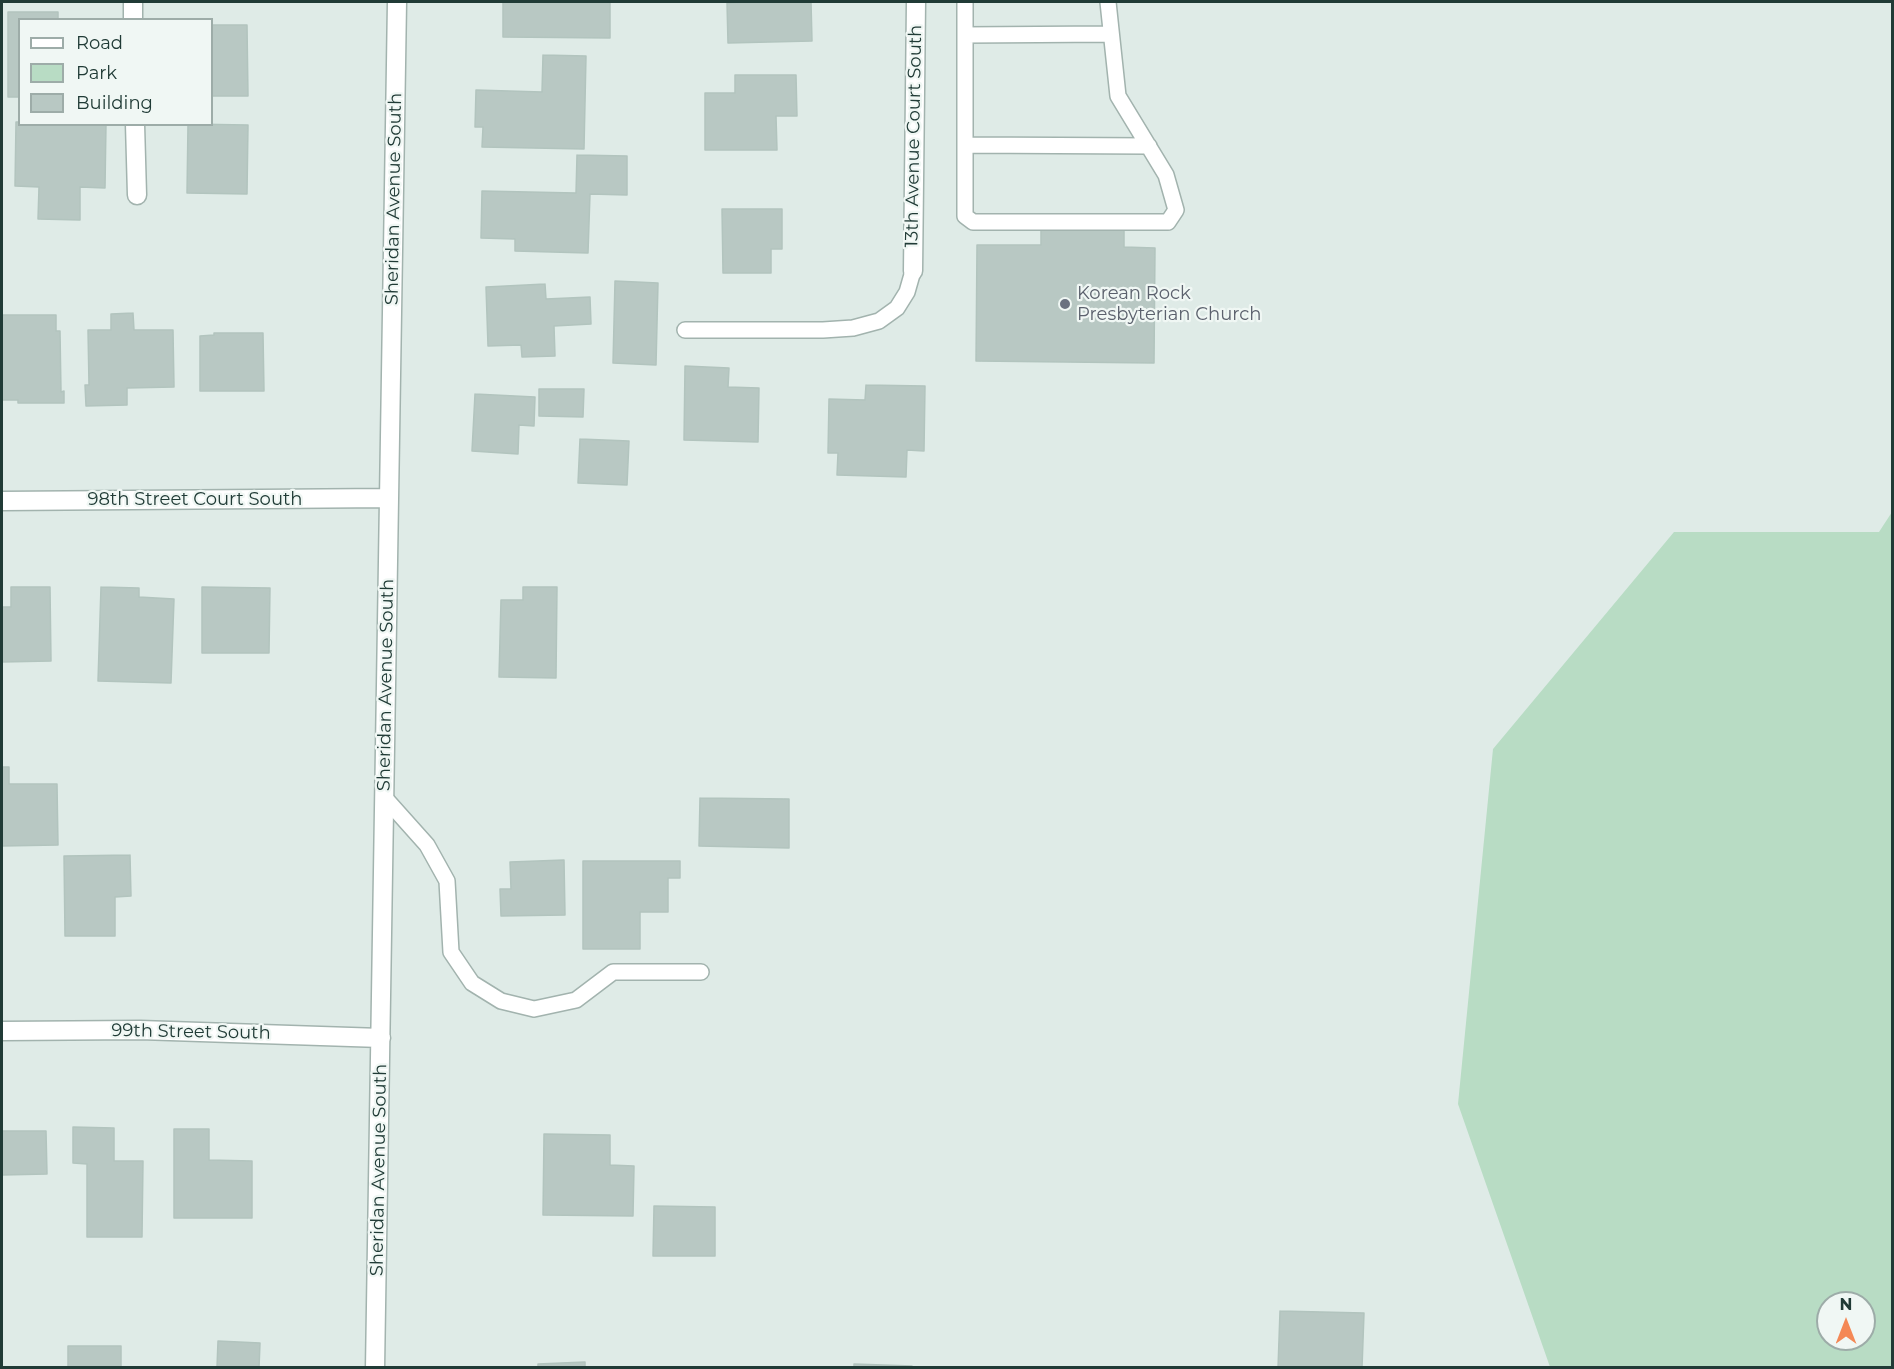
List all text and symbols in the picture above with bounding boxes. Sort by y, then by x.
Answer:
legend [18,18,213,126]
street label: 13th Avenue Court South [901,24,927,248]
text: Road [76,32,123,54]
text: Park [76,62,117,84]
text: Building [76,92,153,114]
street label: Sheridan Avenue South [381,93,407,305]
place label: Korean Rock Presbyterian Church [1077,283,1261,326]
marker: Korean Rock Presbyterian Church [1058,297,1072,311]
street label: 98th Street Court South [88,489,302,511]
street label: Sheridan Avenue South [373,579,399,791]
street label: 99th Street South [111,1020,271,1044]
street label: Sheridan Avenue South [366,1064,392,1276]
north arrow [1816,1291,1876,1351]
text: N [1840,1295,1852,1314]

